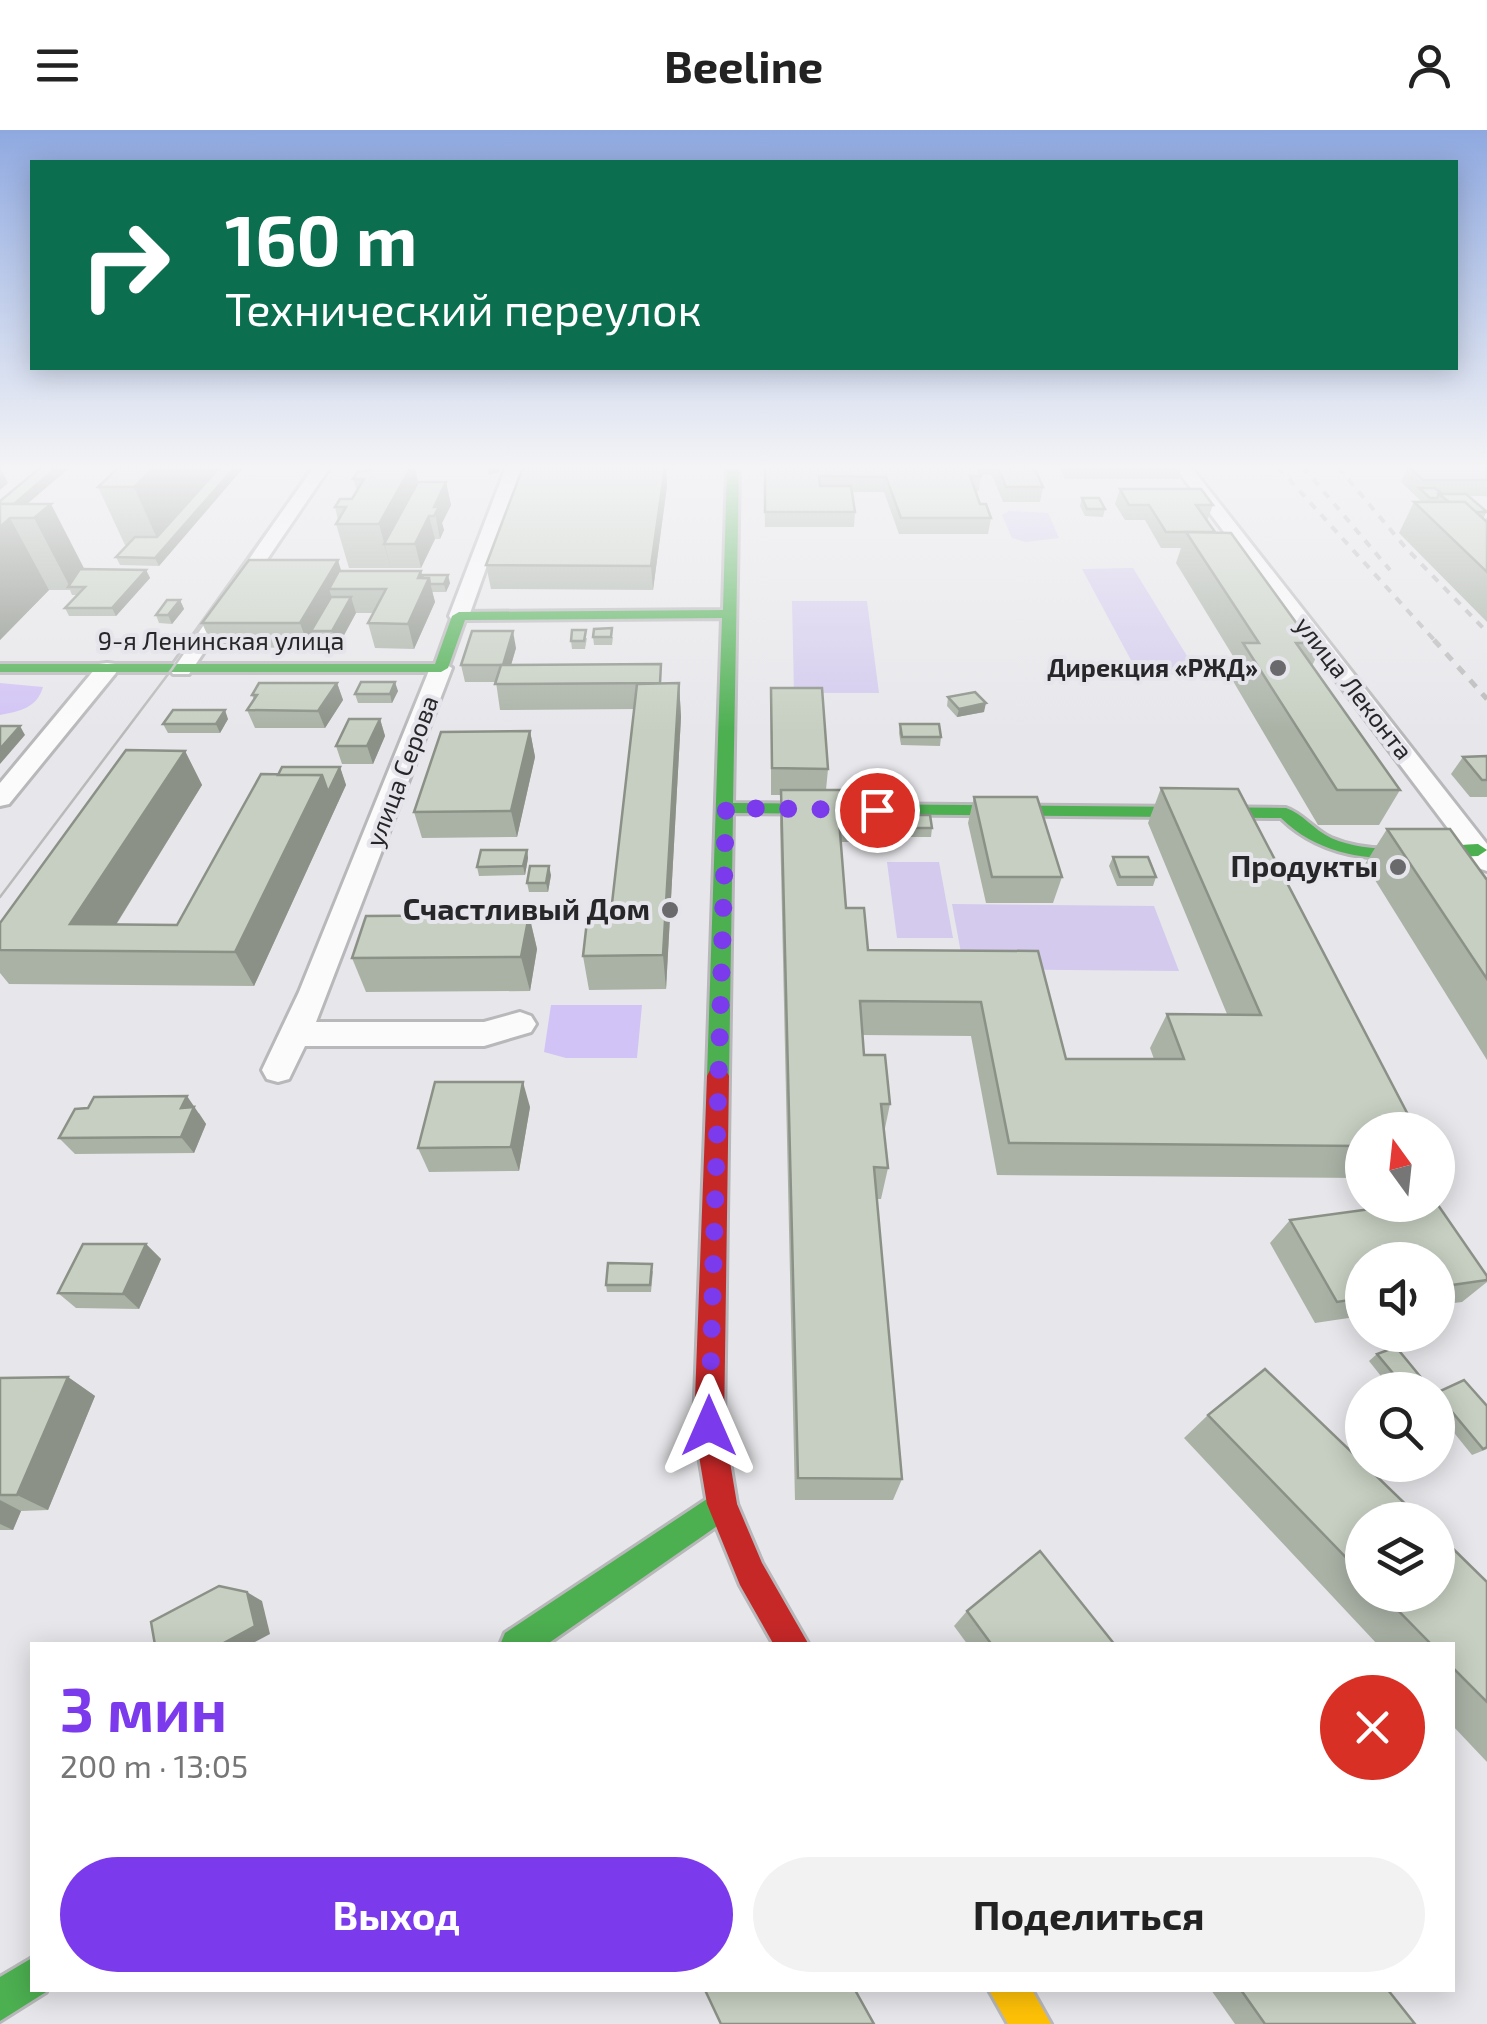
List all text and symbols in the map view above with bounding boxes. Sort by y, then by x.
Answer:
icon: menu [30,38,85,93]
text: Beeline [664,38,823,92]
icon: person [1402,38,1457,93]
text: 160 m [225,196,418,280]
icon: right [60,200,190,330]
text: Технический переулок [225,281,702,335]
street label: улица Леконта [1289,610,1420,766]
street label: 9-я Ленинская улица [98,625,344,656]
place label: Дирекция «РЖД» [1047,652,1258,682]
marker: Дирекция «РЖД» [1267,657,1289,679]
street label: улица Серова [358,691,445,851]
pin [835,768,920,853]
icon: arrive [850,783,905,838]
place label: Продукты [1231,847,1378,884]
marker: Продукты [1387,856,1409,878]
place label: Счастливый Дом [403,890,650,926]
marker: Счастливый Дом [659,899,681,921]
north arrow [1345,1112,1455,1222]
map controls [1345,1112,1455,1612]
button: sound [1345,1242,1455,1352]
button: search [1345,1372,1455,1482]
position arrow [657,1374,761,1478]
button: layers [1345,1502,1455,1612]
text: 3 мин [60,1672,227,1744]
button: close [1320,1675,1425,1780]
text: 200 m · 13:05 [60,1746,248,1784]
button: Выход [60,1857,733,1972]
button: Поделиться [753,1857,1425,1972]

